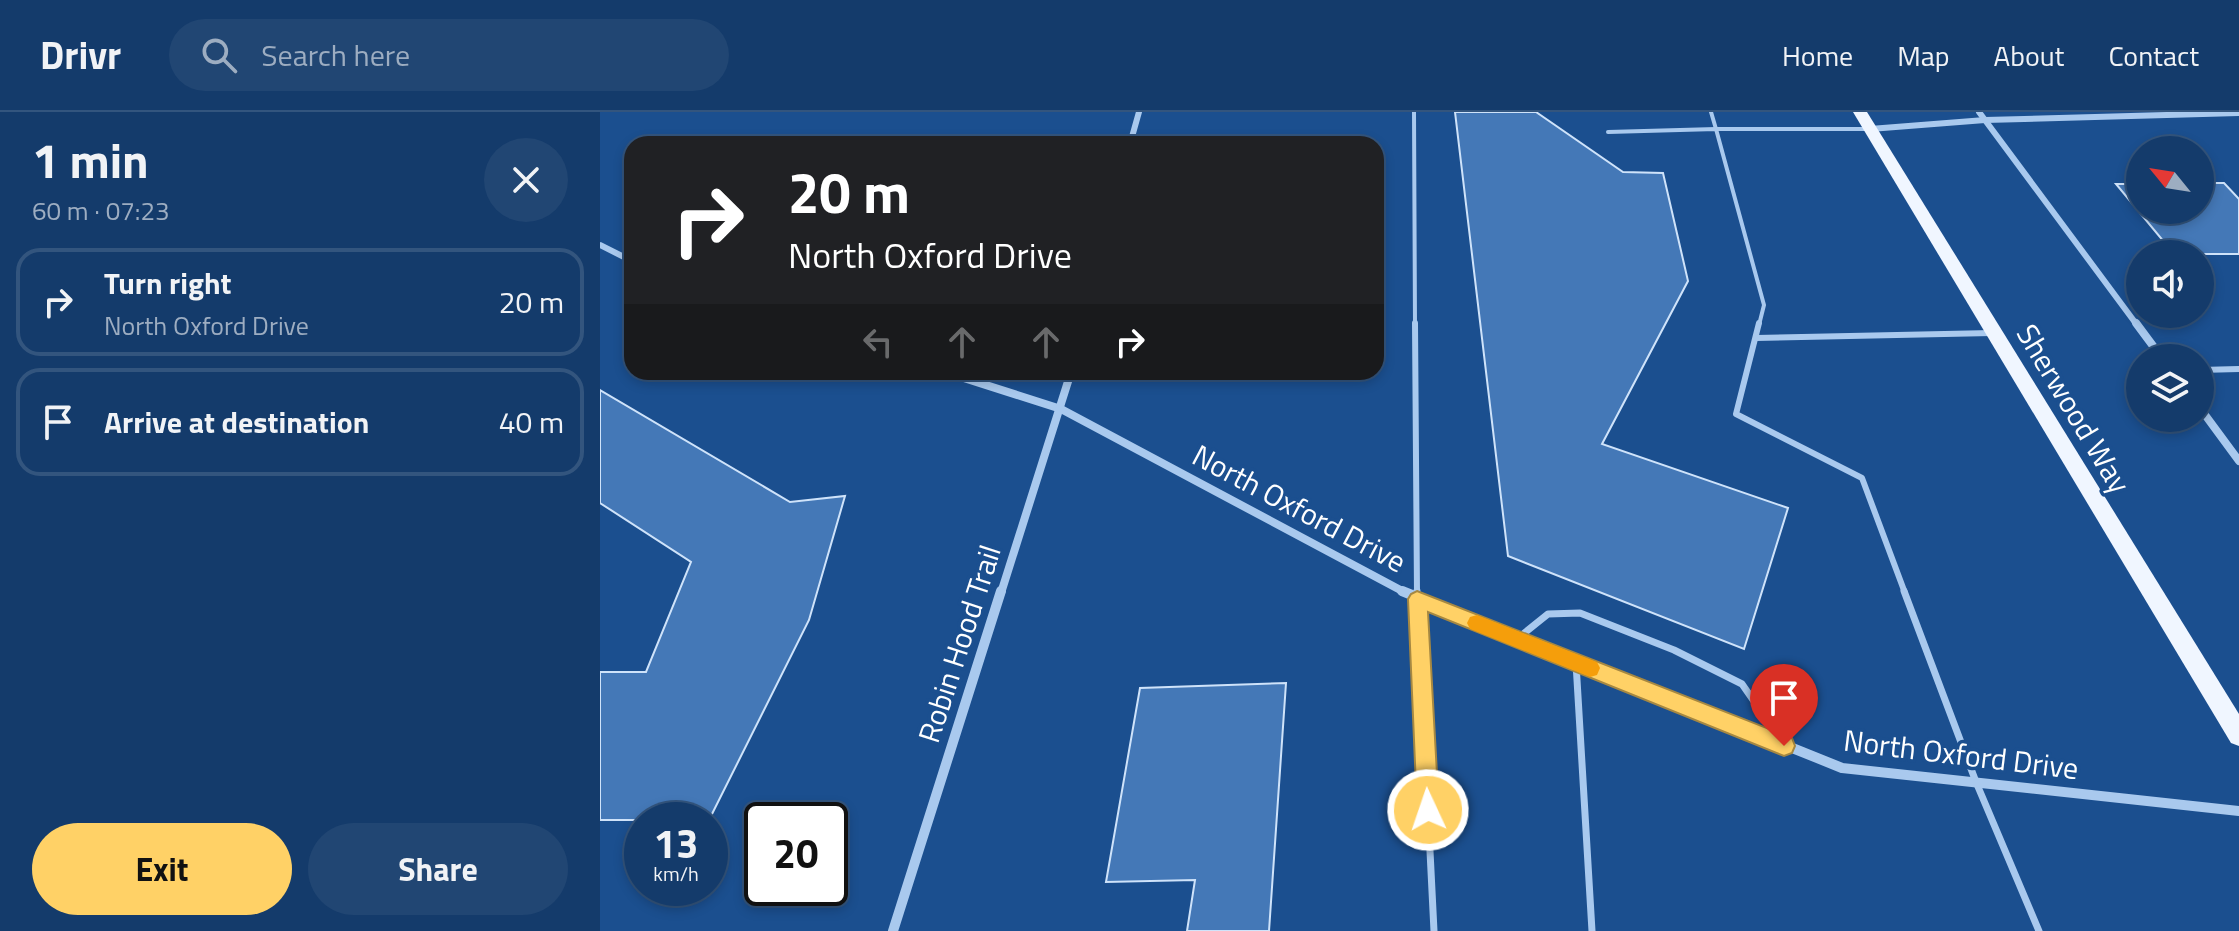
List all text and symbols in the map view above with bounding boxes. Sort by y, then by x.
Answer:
search box [169,19,729,91]
text: Drivr [40,26,121,84]
text: Search here [261,32,410,78]
icon: search [197,33,241,77]
text: Home [1782,34,1853,77]
text: Map [1897,34,1950,77]
text: About [1994,34,2064,77]
text: Contact [2108,34,2199,77]
text: 1 min [32,124,149,197]
north arrow [2126,136,2214,224]
map controls [2126,136,2214,432]
button: close [484,138,568,222]
text: 20 m [788,150,910,235]
icon: right [656,168,760,272]
text: 60 m · 07:23 [32,191,170,230]
text: North Oxford Drive [788,227,1072,282]
button: sound [2126,240,2214,328]
text: Turn right [104,260,232,306]
text: 20 m [499,279,564,325]
icon: right [36,280,80,324]
text: North Oxford Drive [104,306,309,345]
street label: Sherwood Way [2005,315,2143,502]
icon: left [856,320,900,364]
icon: ahead [940,320,984,364]
icon: ahead [1024,320,1068,364]
icon: right [1108,320,1152,364]
button: layers [2126,344,2214,432]
text: Arrive at destination [104,399,369,445]
text: 40 m [499,399,564,445]
icon: arrive [36,400,80,444]
street label: North Oxford Drive [1184,432,1415,584]
street label: Robin Hood Trail [905,539,1013,749]
pin [1750,664,1818,746]
icon: arrive [1762,676,1806,720]
street label: North Oxford Drive [1841,717,2081,791]
position arrow [1386,768,1470,852]
speed limit sign: 20 [744,802,848,906]
text: 13 [654,813,698,874]
button: Exit [32,823,292,915]
button: Share [308,823,568,915]
text: km/h [653,858,699,889]

